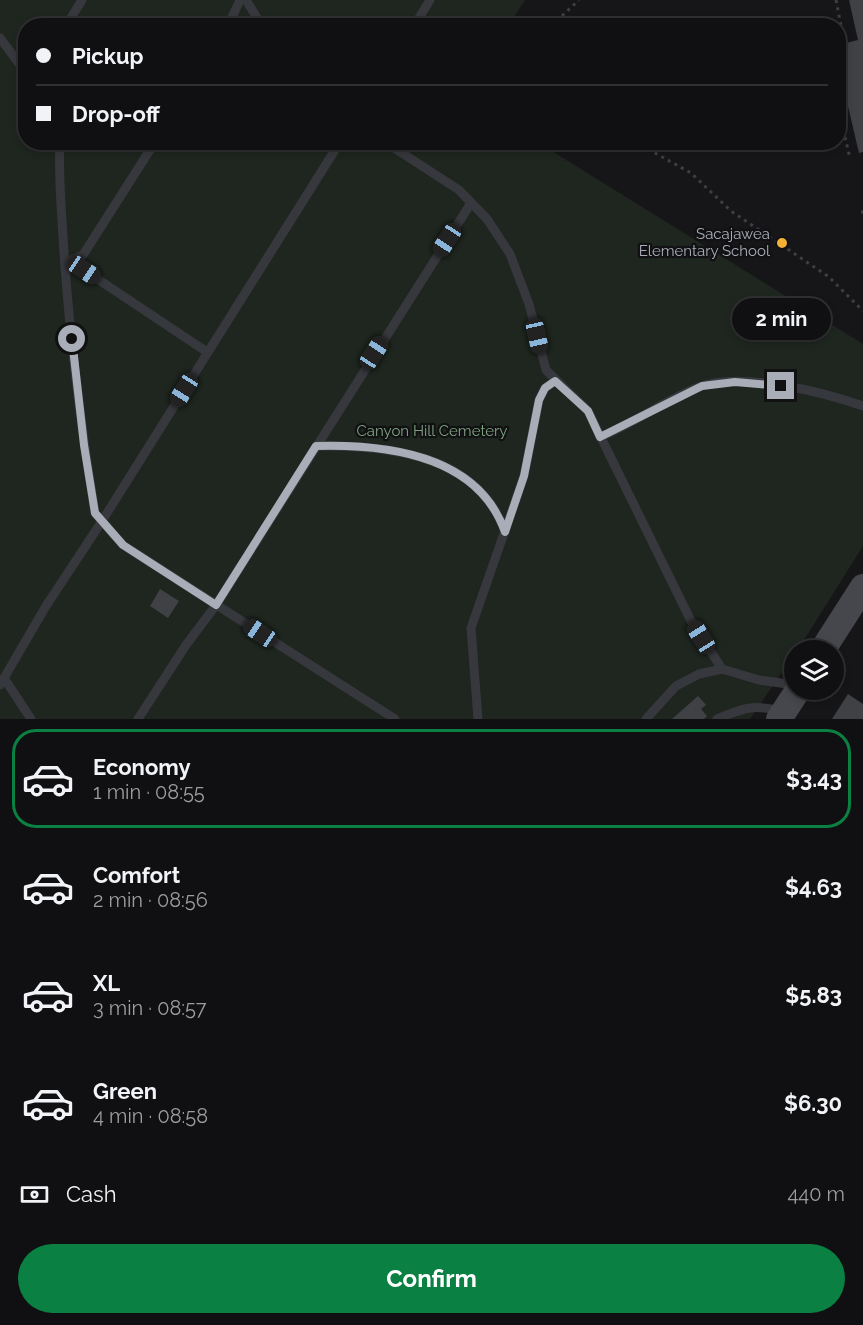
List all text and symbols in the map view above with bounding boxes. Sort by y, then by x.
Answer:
text: Pickup [72,43,144,69]
text: Drop-off [72,101,160,127]
car [430,220,464,260]
place label: Sacajawea Elementary School [639,225,771,260]
marker: Sacajawea Elementary School [775,236,789,250]
car [64,252,104,288]
callout: 2 min [732,299,830,341]
text: 2 min [756,307,807,331]
car [524,316,550,356]
route start [58,325,85,352]
car [357,333,391,373]
car [167,370,201,410]
route end [767,372,794,399]
park label: Canyon Hill Cemetery [357,422,507,440]
car [240,615,280,651]
car [684,617,718,657]
map controls [784,640,844,700]
button: layers [784,640,844,700]
icon: car [21,752,75,806]
text: Economy [93,754,191,780]
text: $3.43 [786,766,842,792]
text: 1 min · 08:55 [93,780,205,804]
icon: car [21,860,75,914]
text: Comfort [93,862,180,888]
text: $4.63 [785,874,842,900]
text: 2 min · 08:56 [93,888,208,912]
icon: car [21,968,75,1022]
text: XL [93,970,120,996]
text: $5.83 [785,982,842,1008]
text: 3 min · 08:57 [93,996,207,1020]
icon: car [21,1076,75,1130]
text: Green [93,1078,157,1104]
text: $6.30 [784,1090,842,1116]
text: 4 min · 08:58 [93,1104,208,1128]
icon: cash [18,1178,51,1211]
text: Cash [66,1181,117,1207]
text: 440 m [787,1182,845,1206]
button: Confirm [18,1244,845,1313]

